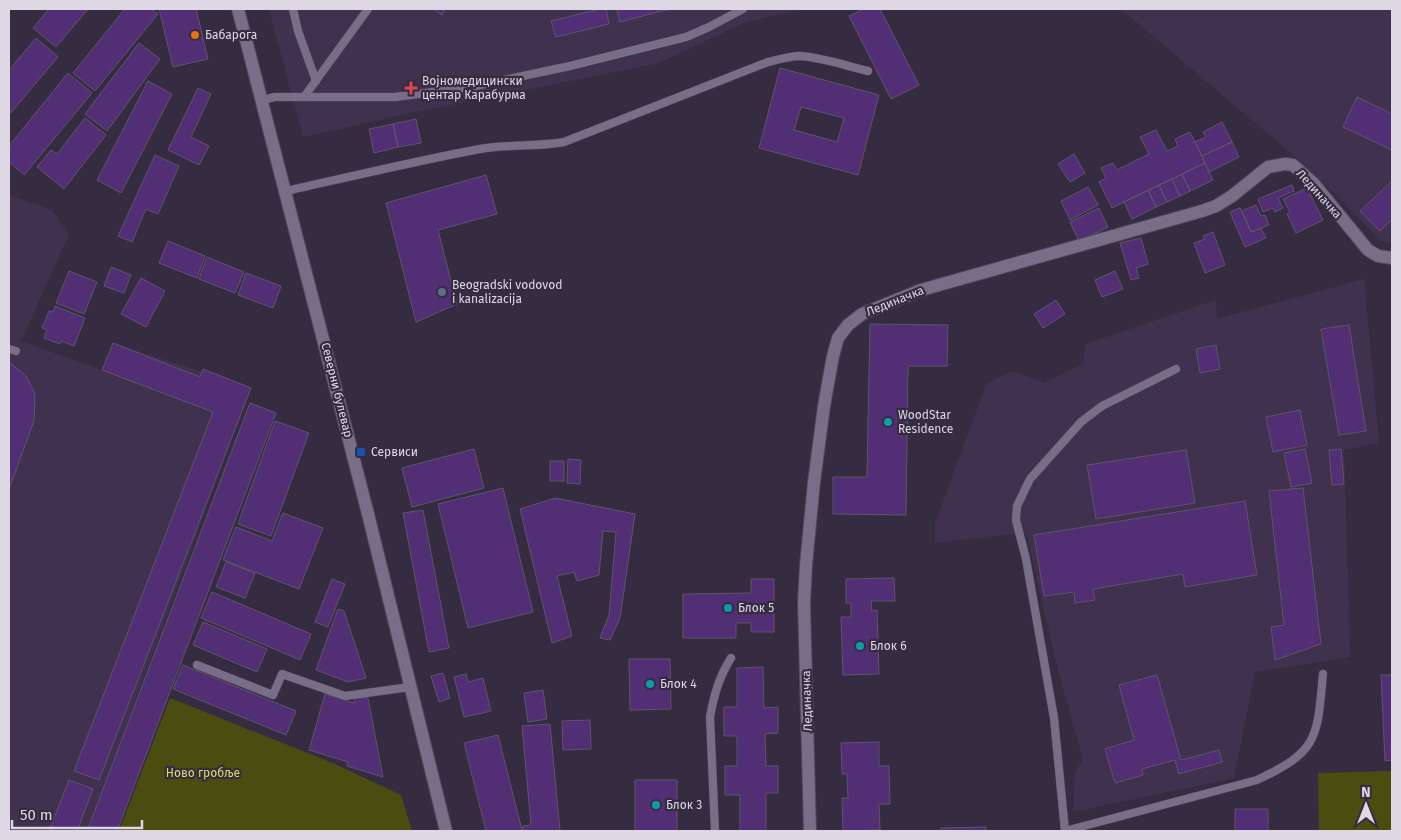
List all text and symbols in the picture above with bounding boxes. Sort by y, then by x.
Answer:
place label: Бабарога [205,28,257,42]
marker: Бабарога [189,29,201,41]
place label: Војномедицински центар Карабурма [422,74,526,102]
marker: Војномедицински центар Карабурма [404,81,418,95]
street label: Лединачка [1293,167,1345,221]
place label: Beogradski vodovod i kanalizacija [452,278,562,306]
street label: Лединачка [864,283,926,319]
marker: Beogradski vodovod i kanalizacija [436,286,448,298]
street label: Северни булевар [318,341,356,439]
place label: WoodStar Residence [898,408,953,436]
marker: WoodStar Residence [882,416,894,428]
place label: Сервиси [371,445,418,459]
marker: Сервиси [355,446,367,458]
place label: Блок 5 [738,601,774,615]
marker: Блок 5 [722,602,734,614]
place label: Блок 6 [870,639,907,653]
marker: Блок 6 [854,640,866,652]
street label: Лединачка [799,670,815,732]
place label: Блок 4 [660,677,697,691]
marker: Блок 4 [644,678,656,690]
park label: Ново гробље [166,766,240,780]
north arrow [1341,780,1391,830]
text: N [1361,784,1371,801]
scale bar [12,798,142,830]
place label: Блок 3 [666,798,702,812]
marker: Блок 3 [650,799,662,811]
text: 50 m [20,806,53,824]

